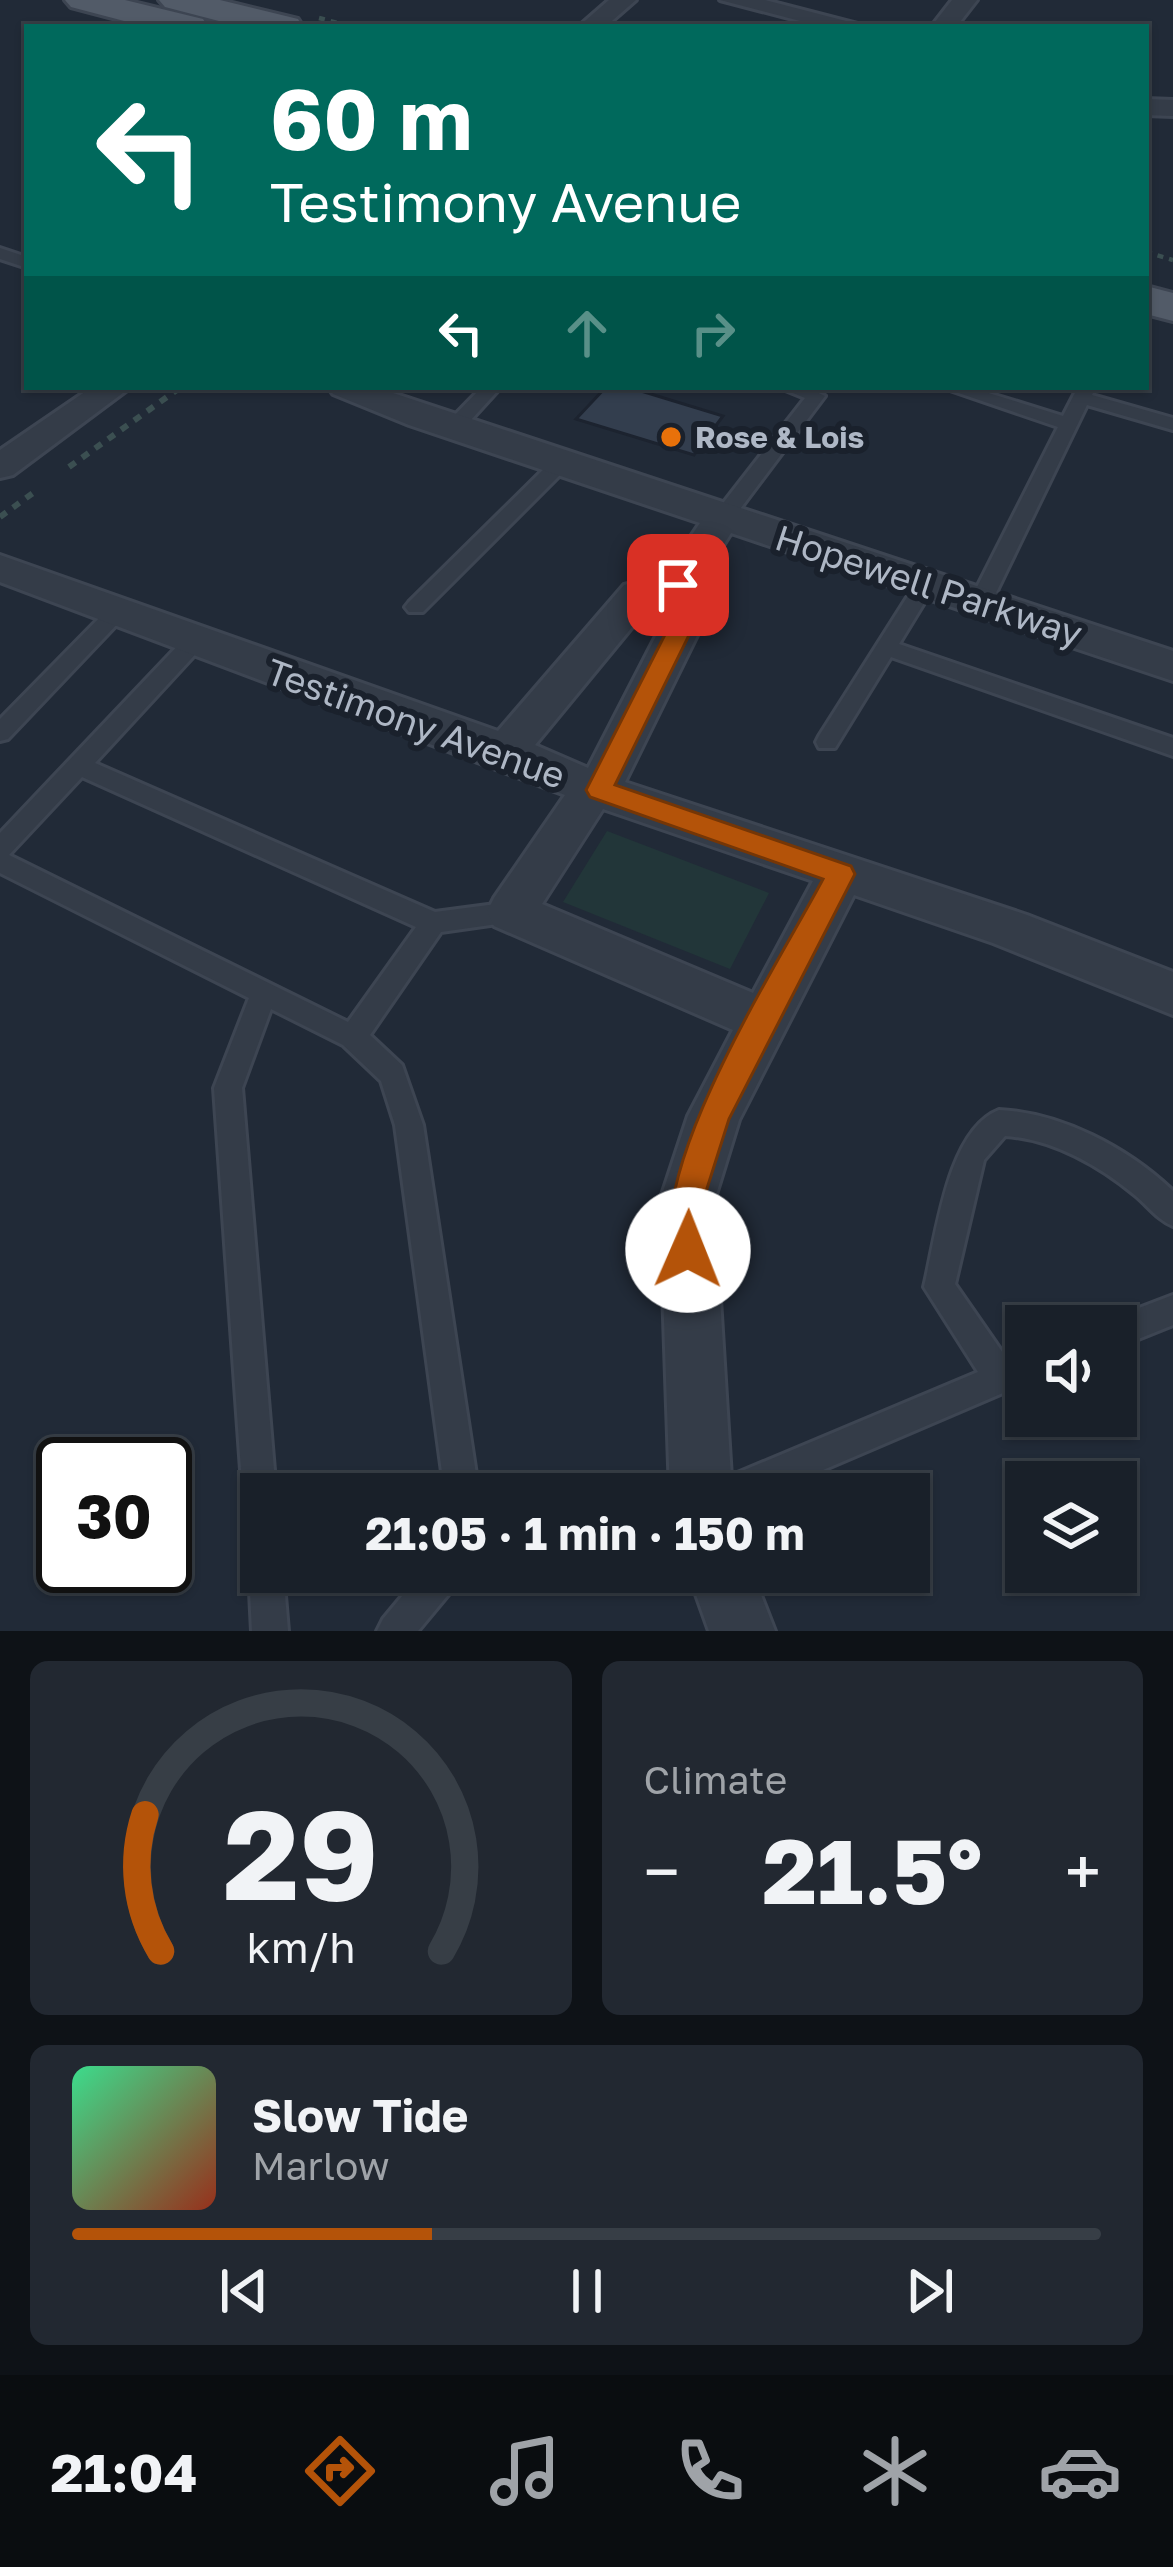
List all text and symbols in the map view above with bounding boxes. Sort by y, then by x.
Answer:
text: 60 m [270,68,472,168]
icon: left [72,72,228,228]
text: Testimony Avenue [270,169,741,234]
icon: left [428,300,494,366]
icon: ahead [554,300,620,366]
icon: right [680,300,746,366]
place label: Rose & Lois [695,419,864,455]
marker: Rose & Lois [658,424,684,450]
street label: Hopewell Parkway [770,515,1088,655]
pin [627,534,729,636]
icon: arrive [645,552,711,618]
street label: Testimony Avenue [261,649,571,797]
position arrow [625,1187,751,1313]
map controls [1005,1305,1137,1593]
button: sound [1005,1305,1137,1437]
speed limit sign: 30 [36,1437,192,1593]
button: layers [1005,1461,1137,1593]
text: 21:05 · 1 min · 150 m [365,1506,805,1560]
text: Climate [644,1756,787,1803]
text: 29 [223,1778,378,1927]
text: 21.5° [762,1816,982,1924]
text: − [644,1831,680,1911]
text: + [1065,1831,1101,1911]
text: km/h [246,1921,355,1972]
text: Slow Tide [252,2088,468,2142]
text: Marlow [252,2142,389,2189]
icon: previous [211,2258,277,2324]
icon: pause [554,2258,620,2324]
icon: next [897,2258,963,2324]
icon: directions [298,2429,382,2513]
icon: music [483,2429,567,2513]
icon: phone [668,2429,752,2513]
icon: climate [853,2429,937,2513]
icon: car [1038,2429,1122,2513]
text: 21:04 [51,2439,197,2504]

